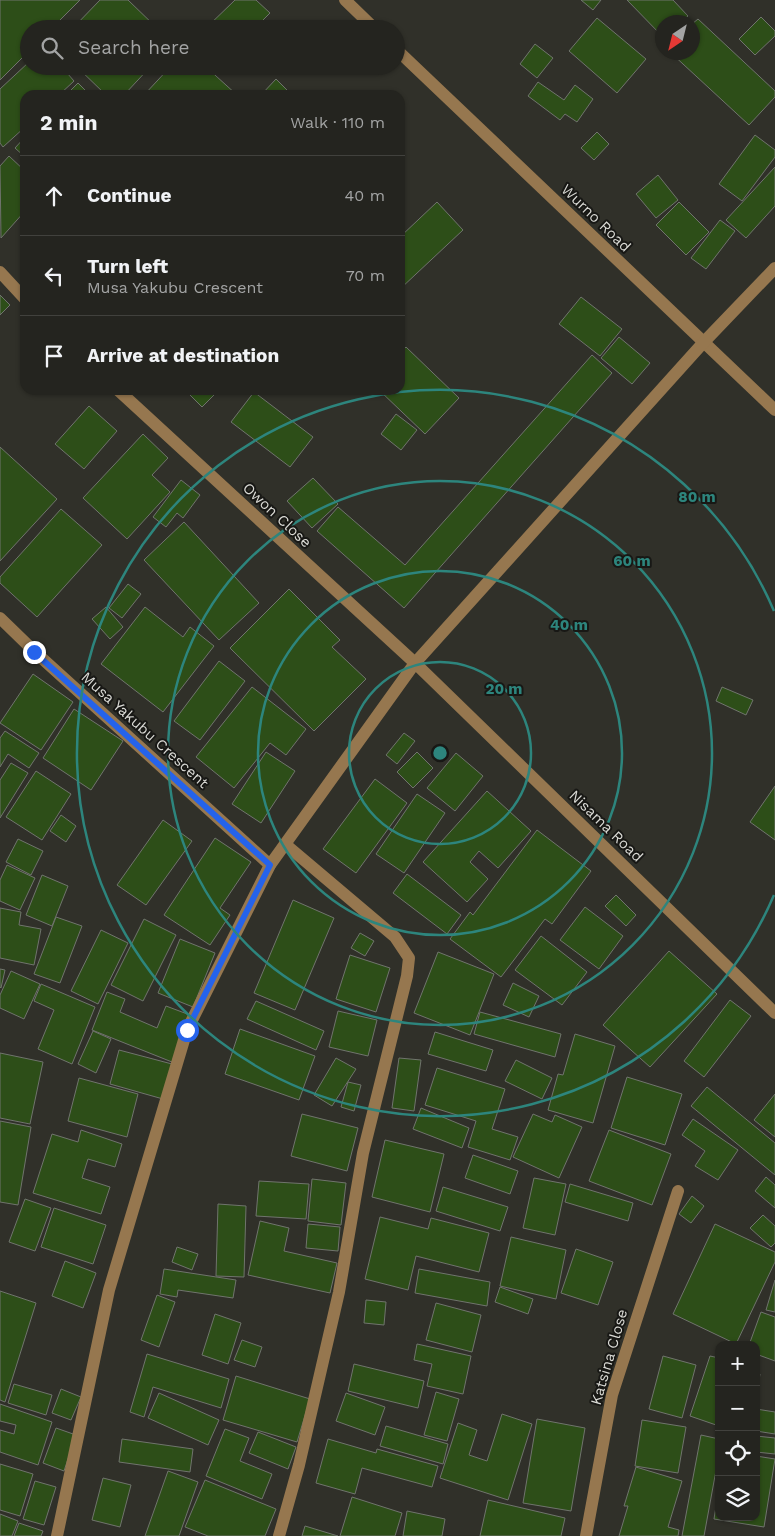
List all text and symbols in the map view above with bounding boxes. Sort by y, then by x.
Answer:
north arrow [655,15,700,60]
search box [20,20,405,75]
icon: search [38,34,66,62]
text: Search here [78,36,189,59]
text: 2 min [40,110,97,135]
text: Walk · 110 m [290,113,385,132]
street label: Wurno Road [558,180,634,256]
icon: ahead [40,182,68,210]
text: Continue [87,184,171,207]
text: 40 m [345,186,385,205]
text: Turn left [87,255,168,278]
icon: left [40,262,68,290]
text: 70 m [346,266,385,285]
text: Musa Yakubu Crescent [87,278,263,297]
icon: arrive [40,342,68,370]
text: Arrive at destination [87,344,279,367]
street label: Owon Close [239,479,315,551]
text: 80 m [678,488,716,506]
text: 60 m [613,552,651,570]
text: 40 m [550,616,588,634]
route end [23,641,46,664]
street label: Musa Yakubu Crescent [78,668,213,792]
text: 20 m [485,680,523,698]
centre of rings [431,744,449,762]
street label: Nisama Road [565,786,647,866]
route start [176,1019,199,1042]
street label: Katsina Close [587,1307,631,1407]
map controls [715,1341,760,1521]
button: + [715,1341,760,1386]
button: − [715,1386,760,1431]
button: locate [715,1431,760,1476]
button: layers [715,1476,760,1521]

